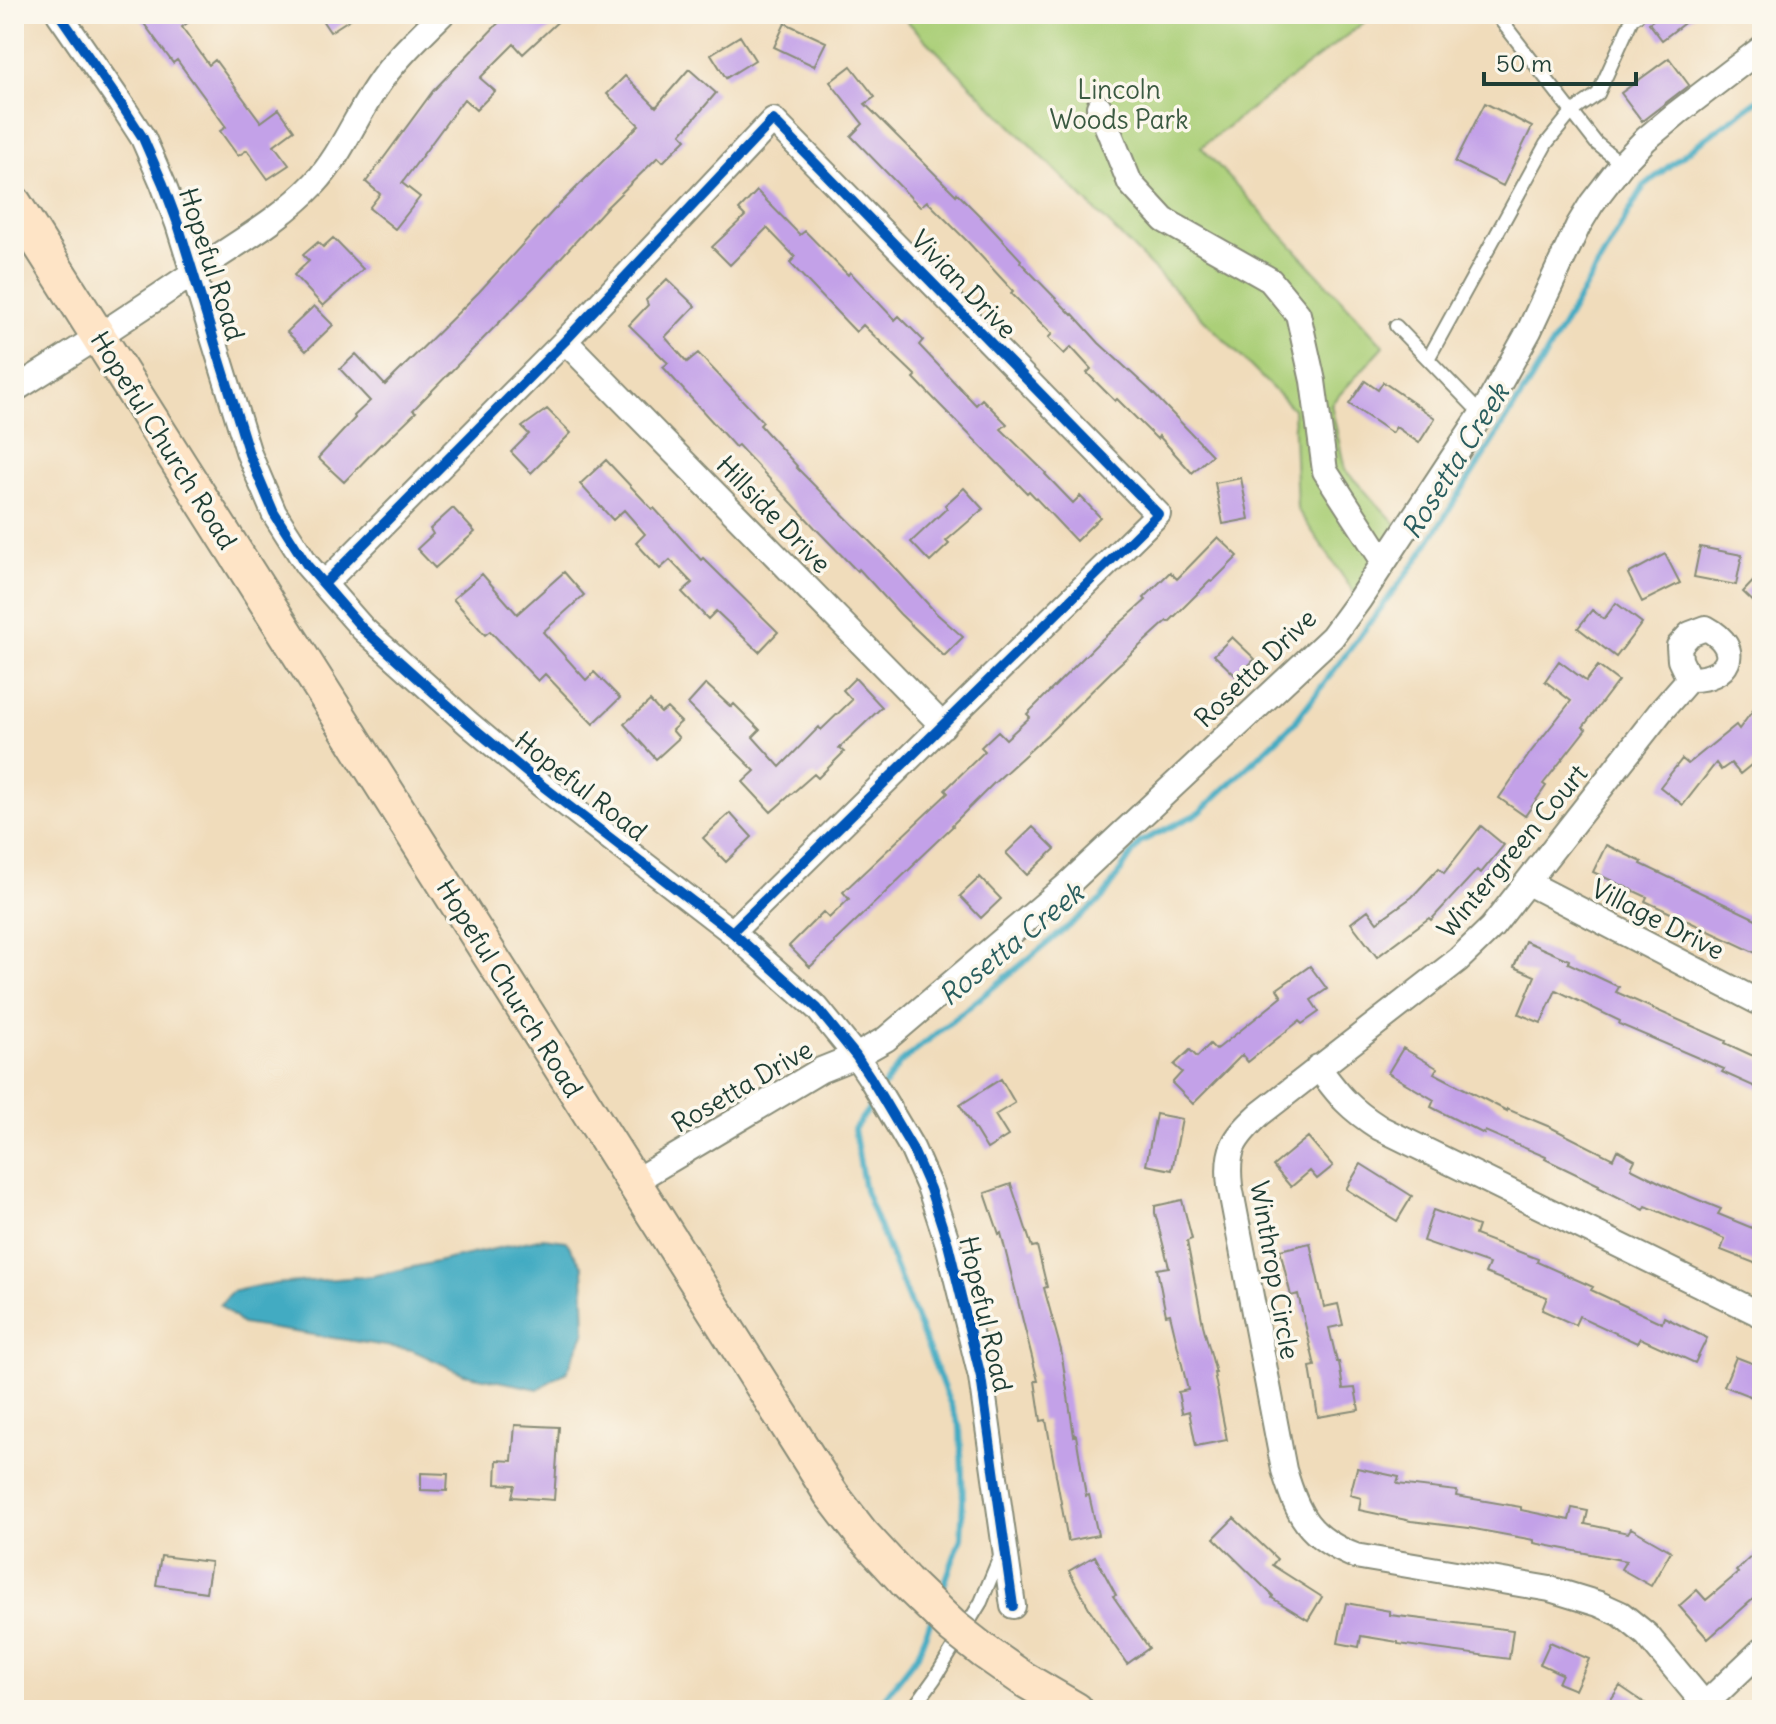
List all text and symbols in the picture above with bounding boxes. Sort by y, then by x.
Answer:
scale bar [1484,36,1636,86]
text: 50 m [1496,48,1552,78]
park label: Lincoln Woods Park [1050,73,1188,136]
street label: Hopeful Road [172,183,252,345]
street label: Vivian Drive [904,223,1024,345]
street label: Hopeful Church Road [84,325,244,555]
water label: Rosetta Creek [1393,375,1518,545]
street label: Hillside Drive [710,448,838,580]
street label: Rosetta Drive [1187,602,1323,734]
street label: Hopeful Road [508,724,654,848]
street label: Wintergreen Court [1430,757,1594,945]
street label: Village Drive [1586,871,1730,967]
street label: Hopeful Church Road [430,873,590,1103]
water label: Rosetta Creek [931,874,1092,1013]
street label: Rosetta Drive [666,1032,818,1140]
street label: Winthrop Circle [1243,1178,1307,1362]
street label: Hopeful Road [952,1233,1020,1395]

